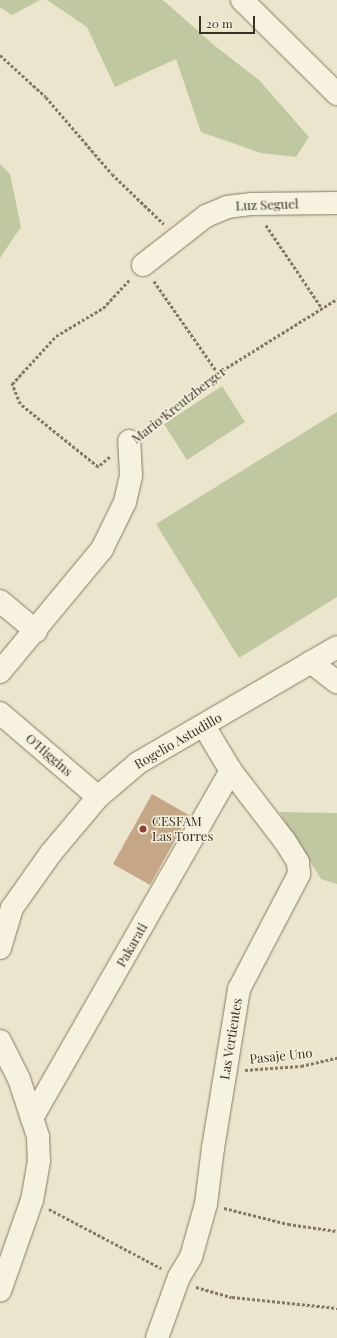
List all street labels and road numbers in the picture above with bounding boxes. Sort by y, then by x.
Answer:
street label: Luz Seguel [235,196,299,214]
street label: Mario Kreutzberger [129,363,229,447]
street label: Rogelio Astudillo [131,710,225,772]
street label: O'Higgins [22,730,76,780]
street label: Pakarati [113,920,151,970]
street label: Las Vertientes [217,997,245,1081]
street label: Pasaje Uno [249,1045,313,1067]

